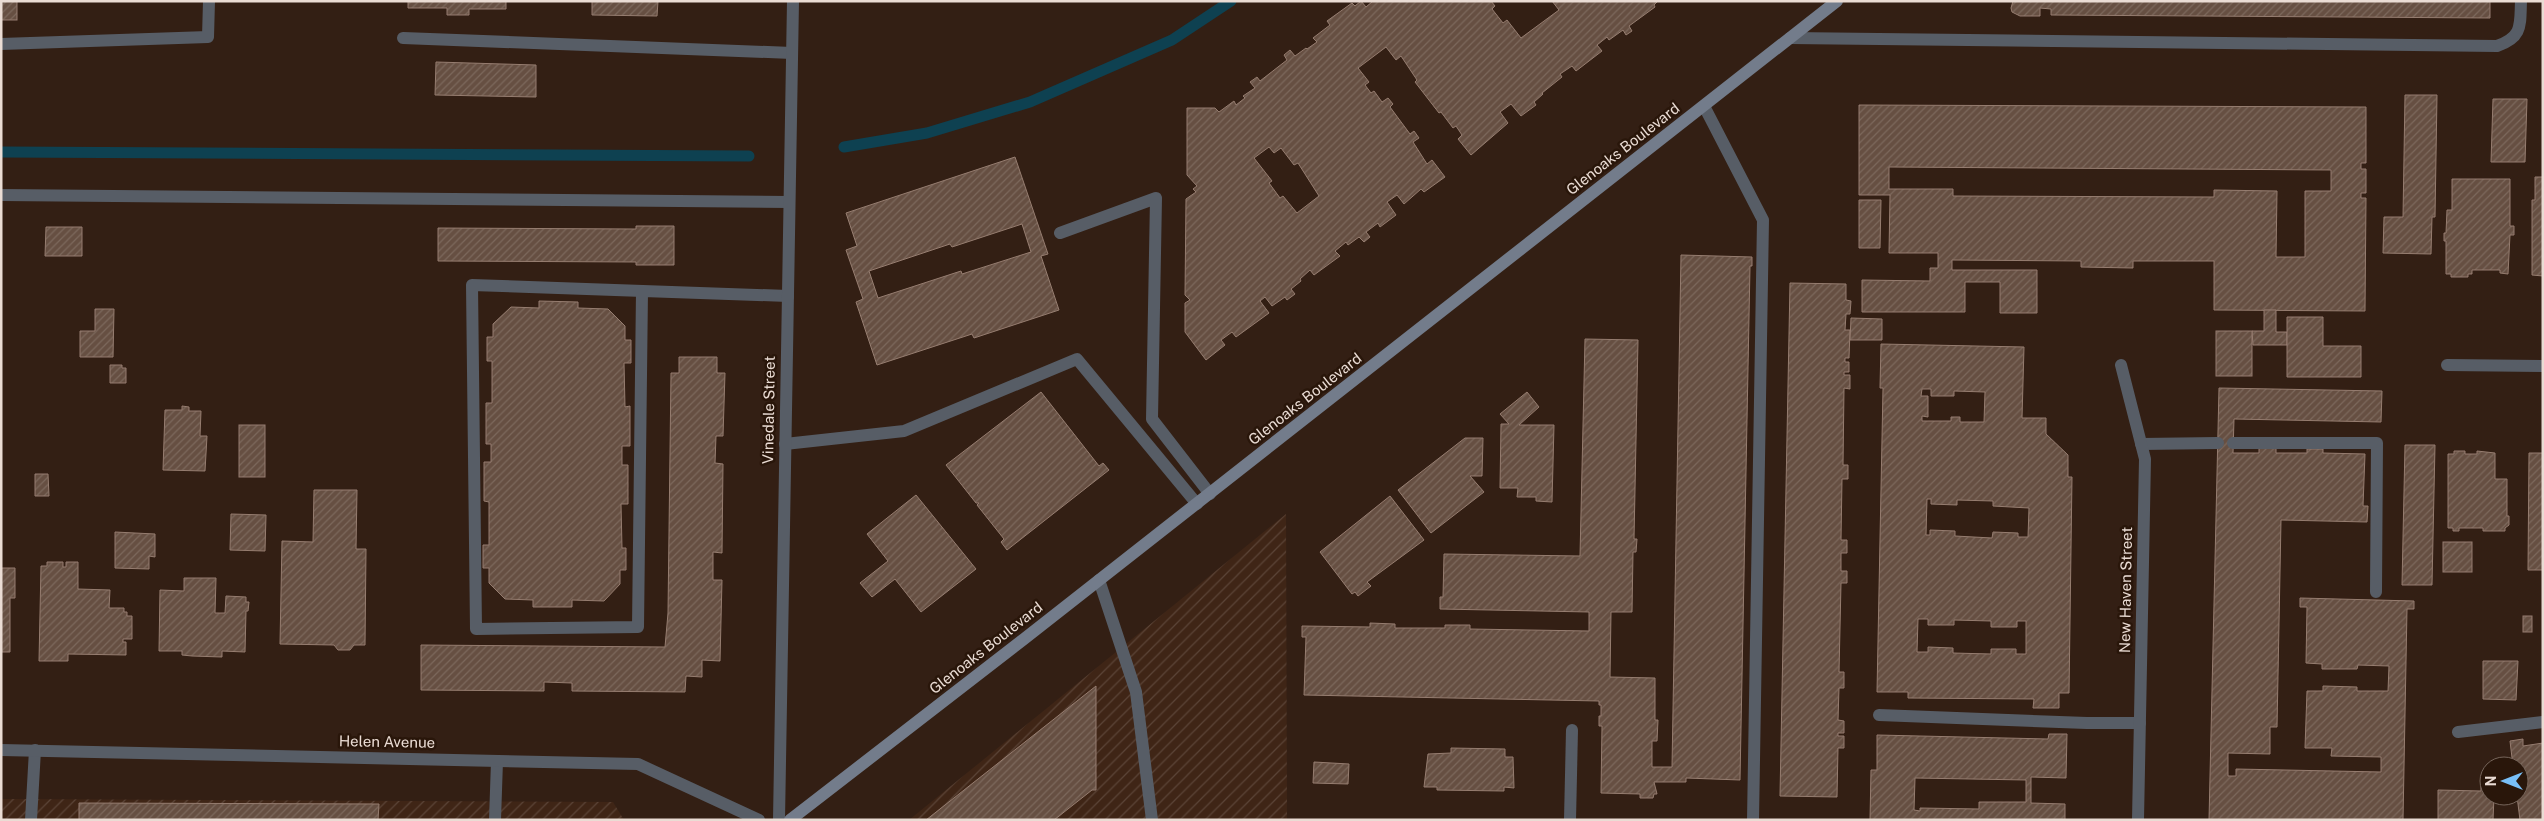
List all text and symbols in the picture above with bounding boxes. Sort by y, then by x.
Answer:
street label: Glenoaks Boulevard [1563,99,1683,198]
street label: Glenoaks Boulevard [1245,349,1365,448]
street label: Vinedale Street [759,356,778,464]
street label: New Haven Street [2116,526,2135,653]
street label: Glenoaks Boulevard [926,598,1046,697]
street label: Helen Avenue [339,732,435,751]
north arrow [2479,756,2529,806]
text: N [2483,776,2499,786]

